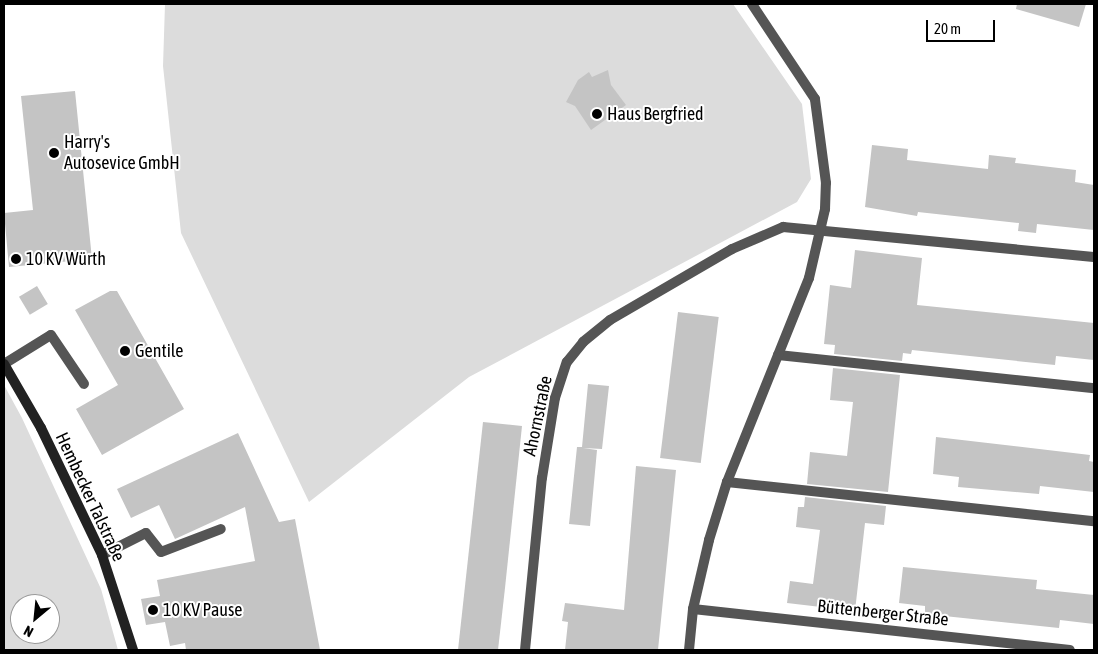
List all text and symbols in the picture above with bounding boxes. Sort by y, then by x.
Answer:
scale bar [928,10,997,42]
text: 20 m [934,20,961,37]
place label: Haus Bergfried [607,103,704,125]
marker: Haus Bergfried [591,108,603,120]
place label: Harry's Autosevice GmbH [64,132,180,174]
marker: Harry's Autosevice GmbH [48,147,60,159]
place label: 10 KV Würth [26,248,106,270]
marker: 10 KV Würth [10,253,22,265]
place label: Gentile [135,340,184,362]
marker: Gentile [119,345,131,357]
street label: Ahornstraße [519,374,557,458]
street label: Hembecker Talstraße [51,429,129,565]
north arrow [10,594,60,644]
street label: Büttenberger Straße [816,595,950,631]
place label: 10 KV Pause [163,599,243,621]
marker: 10 KV Pause [147,604,159,616]
text: N [21,622,36,640]

